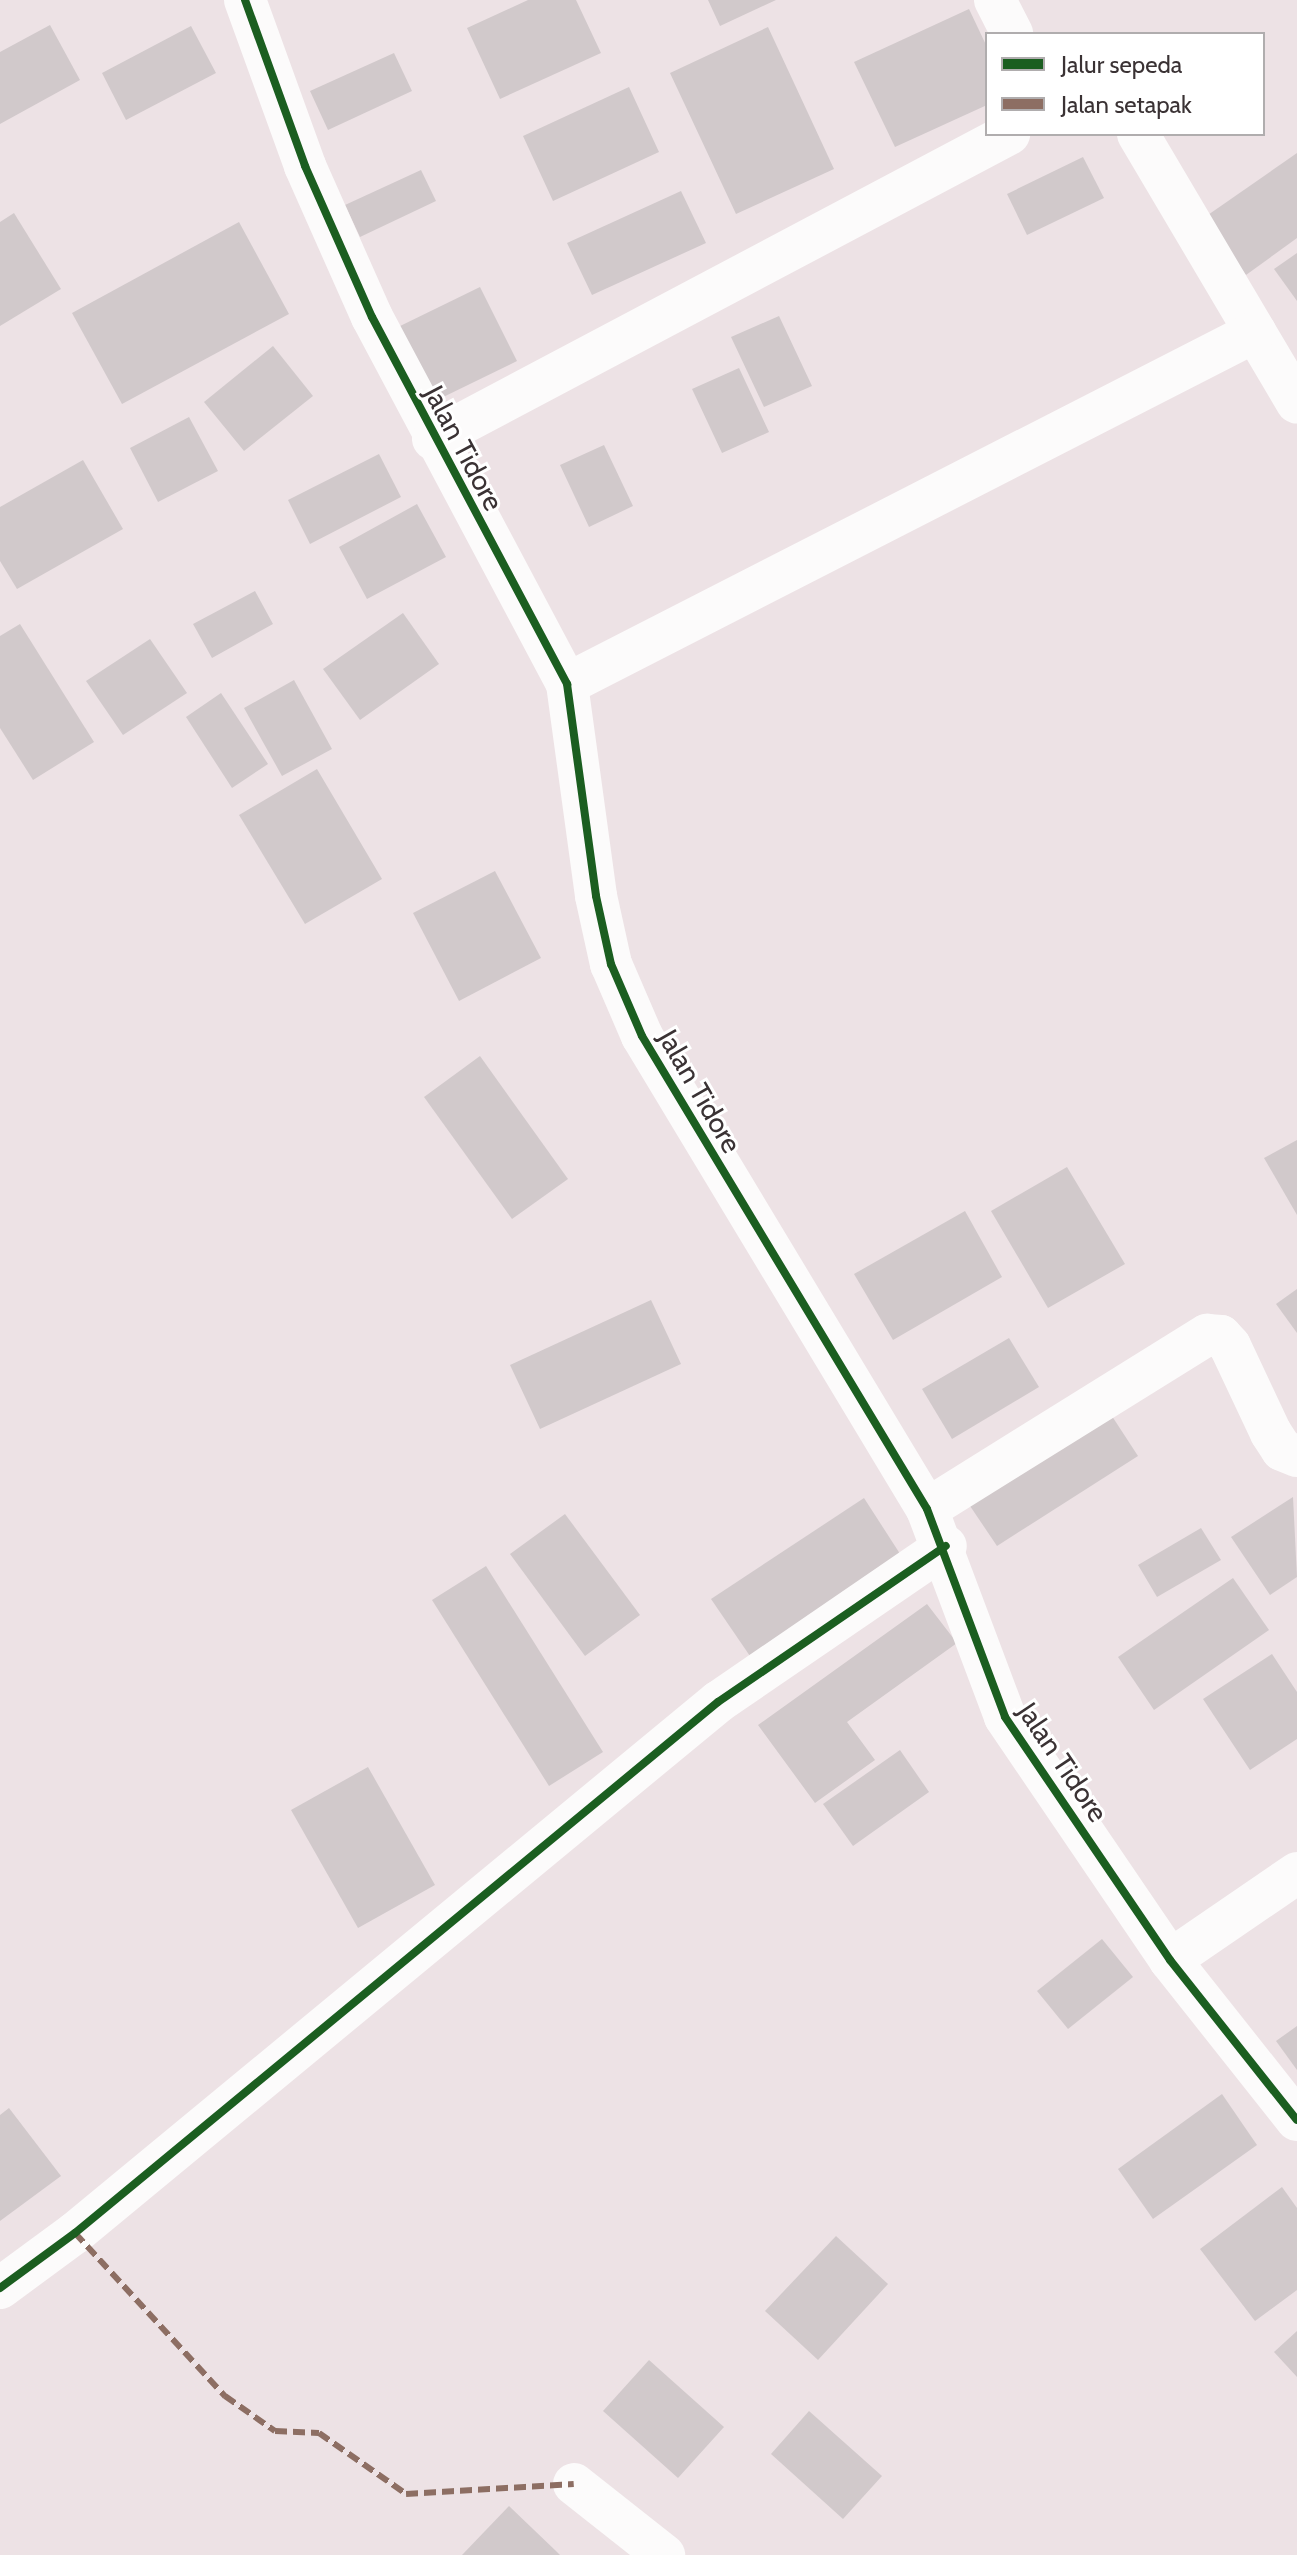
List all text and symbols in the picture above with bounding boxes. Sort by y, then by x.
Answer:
legend [985,32,1265,136]
text: Jalur sepeda [1061,50,1182,79]
text: Jalan setapak [1061,90,1192,119]
street label: Jalan Tidore [417,380,511,516]
street label: Jalan Tidore [651,1023,749,1159]
street label: Jalan Tidore [1011,1696,1115,1828]

